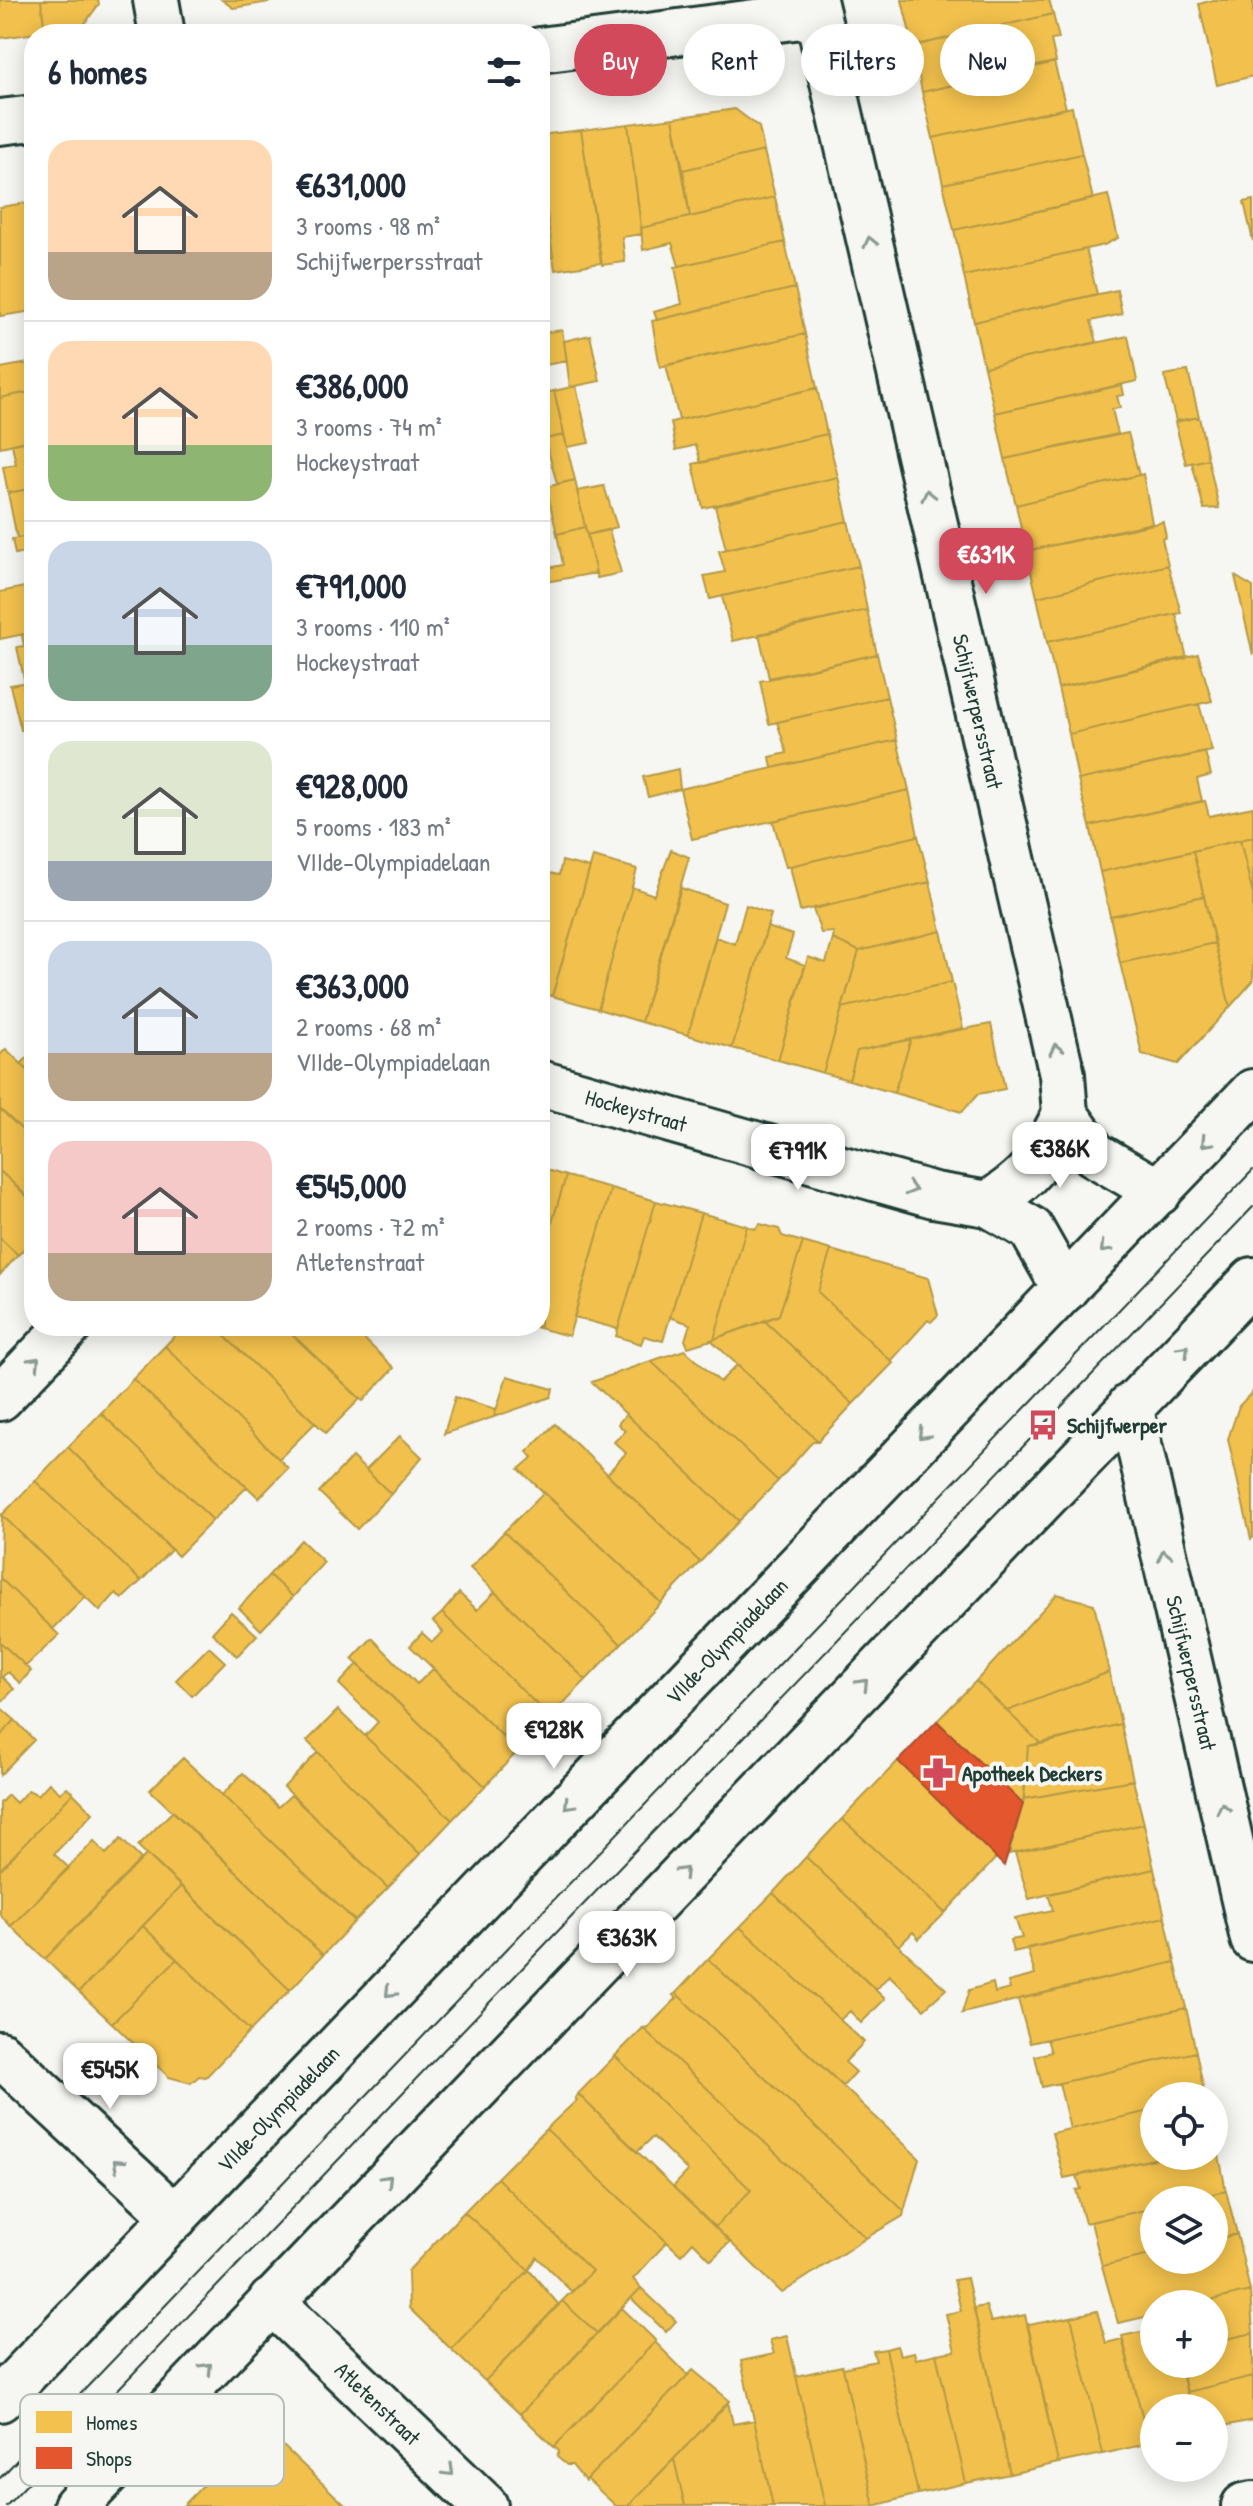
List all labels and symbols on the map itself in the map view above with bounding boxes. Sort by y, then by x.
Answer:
one-way arrow [862,236,879,249]
one-way arrow [920,489,937,503]
pin: €631K [930,528,1042,596]
street label: Schijfwerpersstraat [946,631,1011,792]
one-way arrow [1048,1042,1065,1056]
street label: Hockeystraat [582,1082,691,1139]
pin: €386K [1004,1122,1116,1190]
pin: €791K [742,1124,854,1192]
one-way arrow [1200,1133,1215,1147]
one-way arrow [904,1180,918,1196]
one-way arrow [1099,1239,1114,1253]
one-way arrow [1175,1345,1189,1359]
one-way arrow [25,1357,40,1371]
bus stop icon: Schijfwerper [1026,1408,1060,1442]
place label: Schijfwerper [1067,1410,1167,1441]
one-way arrow [918,1424,932,1439]
one-way arrow [1156,1548,1173,1562]
street label: VIIde-Olympiadelaan [659,1571,794,1711]
street label: Schijfwerpersstraat [1159,1593,1224,1754]
one-way arrow [854,1679,869,1693]
pin: €928K [498,1703,610,1771]
pharmacy icon: Apotheek Deckers [921,1756,955,1790]
place label: Apotheek Deckers [962,1758,1103,1789]
one-way arrow [564,1795,578,1809]
one-way arrow [1215,1802,1232,1815]
one-way arrow [674,1867,689,1881]
pin: €363K [571,1911,683,1979]
one-way arrow [384,1983,399,1997]
street label: VIIde-Olympiadelaan [210,2039,346,2179]
pin: €545K [54,2043,166,2111]
one-way arrow [112,2159,127,2173]
one-way arrow [378,2175,392,2190]
street label: Atletenstraat [328,2355,428,2452]
one-way arrow [198,2363,213,2377]
legend [20,2394,284,2486]
text: Homes [86,2407,137,2437]
text: Shops [86,2443,132,2473]
one-way arrow [440,2462,454,2477]

